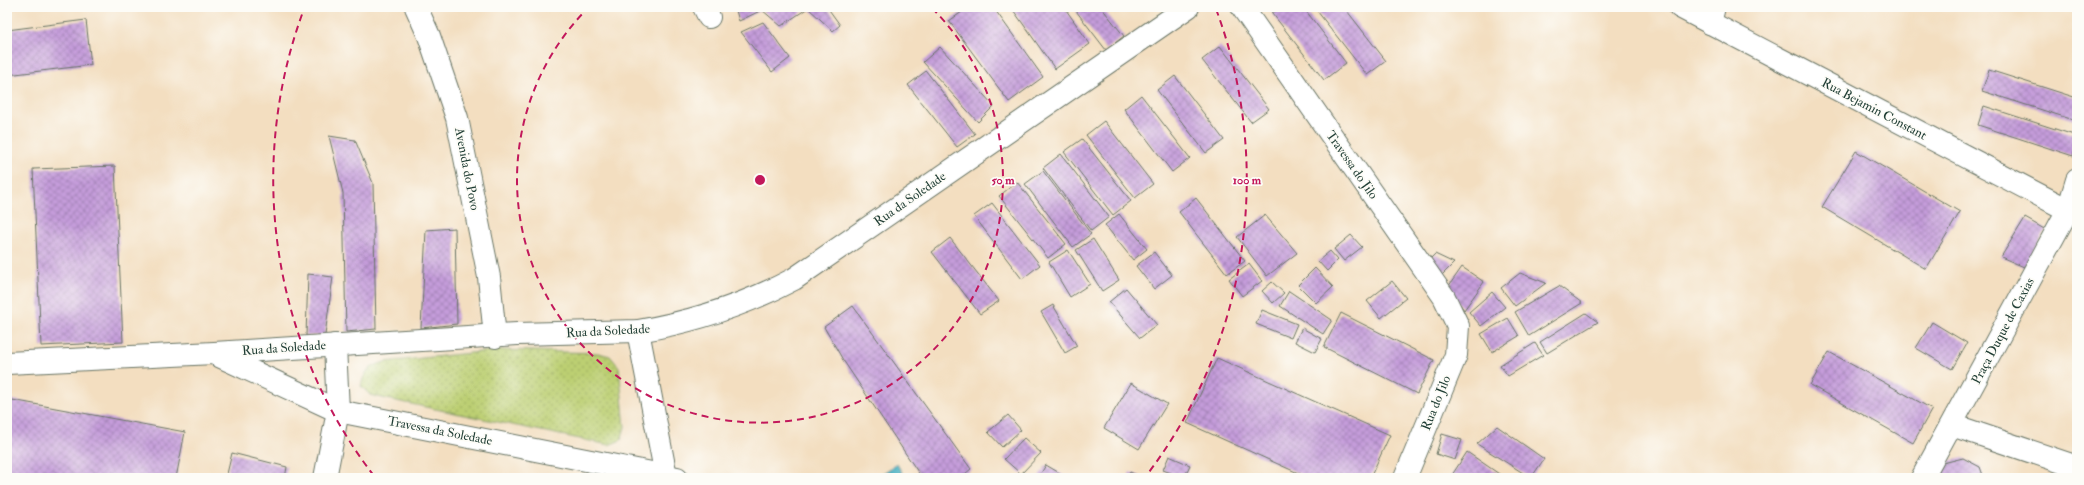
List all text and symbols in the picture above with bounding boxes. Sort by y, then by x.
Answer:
street label: Rua Bejamin Constant [1819,75,1929,143]
street label: Avenida do Povo [451,125,483,212]
street label: Travessa do Jilo [1323,128,1381,202]
street label: Rua da Soledade [871,168,950,230]
centre of rings [753,173,767,187]
text: 50 m [991,173,1015,188]
text: 100 m [1233,173,1262,188]
street label: Praça Duque de Caxias [1968,275,2038,387]
street label: Rua da Soledade [566,321,651,341]
street label: Rua da Soledade [241,337,327,359]
street label: Rua do Jilo [1418,373,1454,433]
street label: Travessa da Soledade [386,413,494,449]

